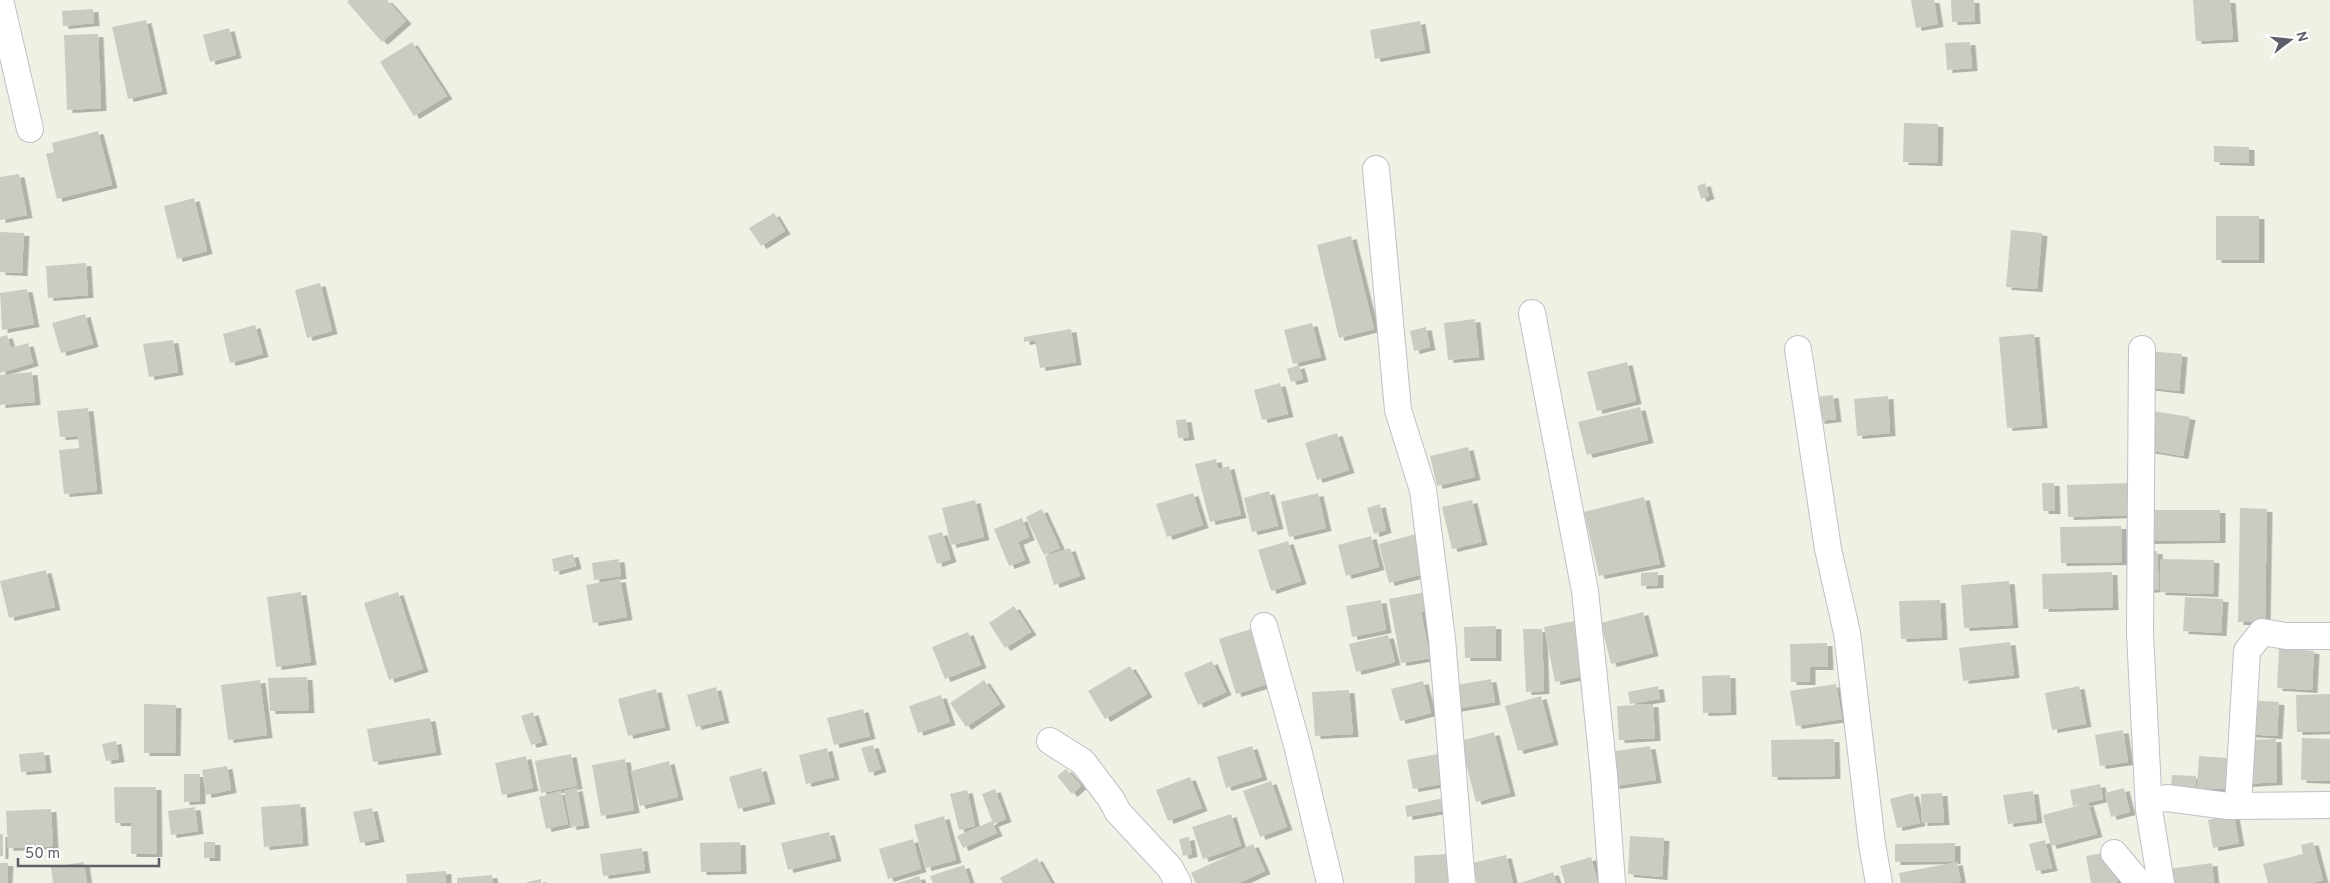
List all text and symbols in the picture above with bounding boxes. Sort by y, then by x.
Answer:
north arrow [2265,15,2315,65]
text: N [2291,30,2311,44]
scale bar [18,836,159,868]
text: 50 m [25,845,60,864]

